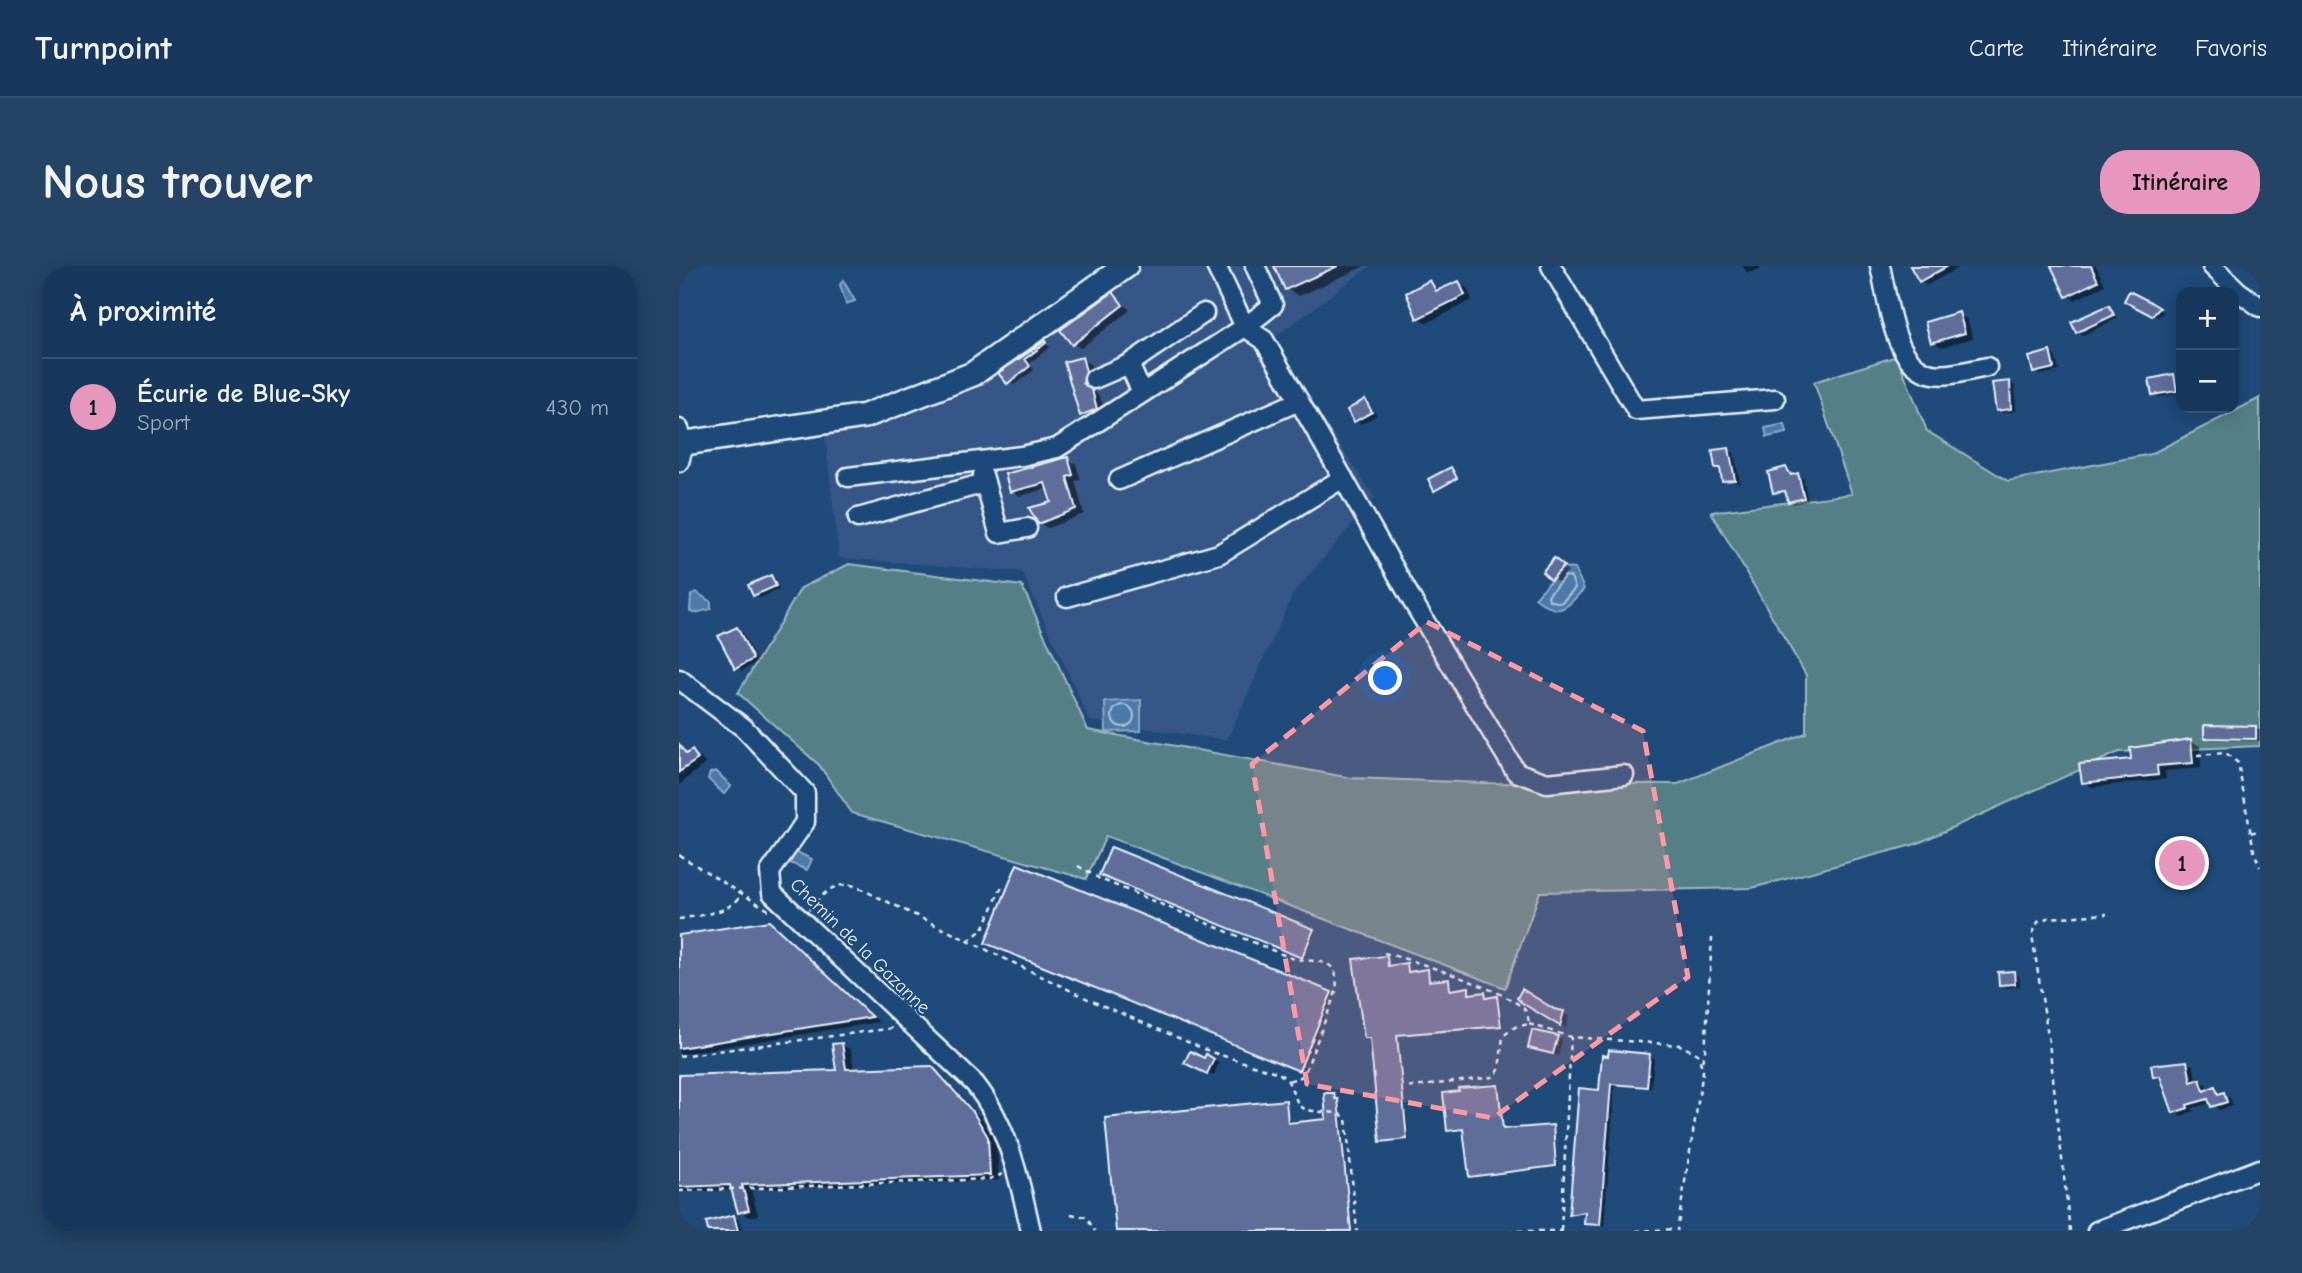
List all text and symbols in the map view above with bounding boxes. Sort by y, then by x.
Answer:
text: Turnpoint [35,29,172,67]
text: Carte [1969,34,2024,62]
text: Itinéraire [2062,34,2157,62]
text: Favoris [2195,34,2267,62]
button: Itinéraire [2100,150,2260,214]
text: Nous trouver [42,154,313,210]
map controls [2176,287,2239,413]
button: + [2176,287,2239,350]
text: À proximité [70,294,216,329]
button: − [2176,350,2239,413]
text: Écurie de Blue-Sky [137,379,350,409]
text: 1 [88,394,98,421]
text: 430 m [546,394,609,421]
text: Sport [137,409,190,436]
your location [1368,661,1402,695]
pin: 1 [2159,837,2205,889]
street label: Chemin de la Gazanne [785,873,935,1019]

